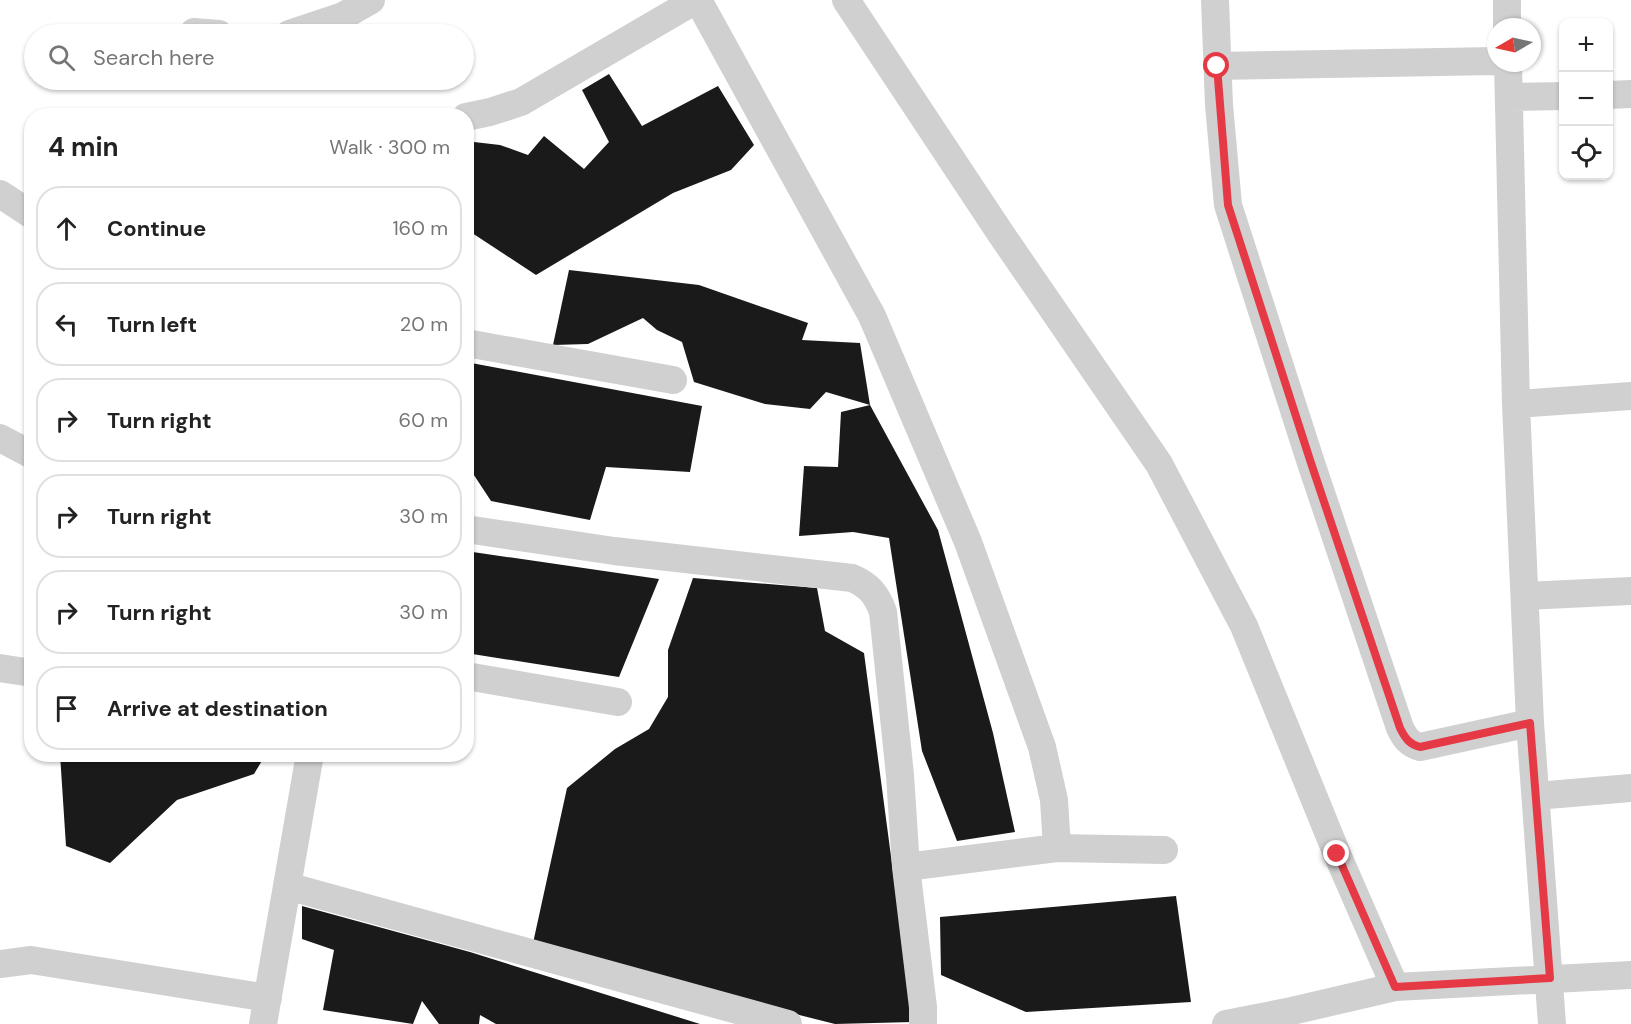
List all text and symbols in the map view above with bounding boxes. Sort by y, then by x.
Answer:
north arrow [1487,18,1541,72]
map controls [1559,18,1613,180]
button: + [1559,18,1613,72]
search box [24,24,474,90]
icon: search [45,41,78,74]
text: Search here [93,43,214,72]
route start [1203,52,1229,78]
button: − [1559,72,1613,126]
button: locate [1559,126,1613,180]
text: 4 min [48,130,119,164]
text: Walk · 300 m [329,134,450,160]
icon: ahead [50,212,83,245]
text: Continue [107,214,206,243]
text: 160 m [392,215,448,241]
icon: left [50,308,83,341]
text: Turn left [107,310,197,339]
text: 20 m [400,311,448,337]
icon: right [50,404,83,437]
text: Turn right [107,406,212,435]
text: 60 m [399,407,448,433]
icon: right [50,500,83,533]
text: Turn right [107,502,212,531]
text: 30 m [399,503,448,529]
icon: right [50,596,83,629]
text: Turn right [107,598,212,627]
text: 30 m [399,599,448,625]
icon: arrive [50,692,83,725]
text: Arrive at destination [107,694,328,723]
route end [1323,840,1349,866]

